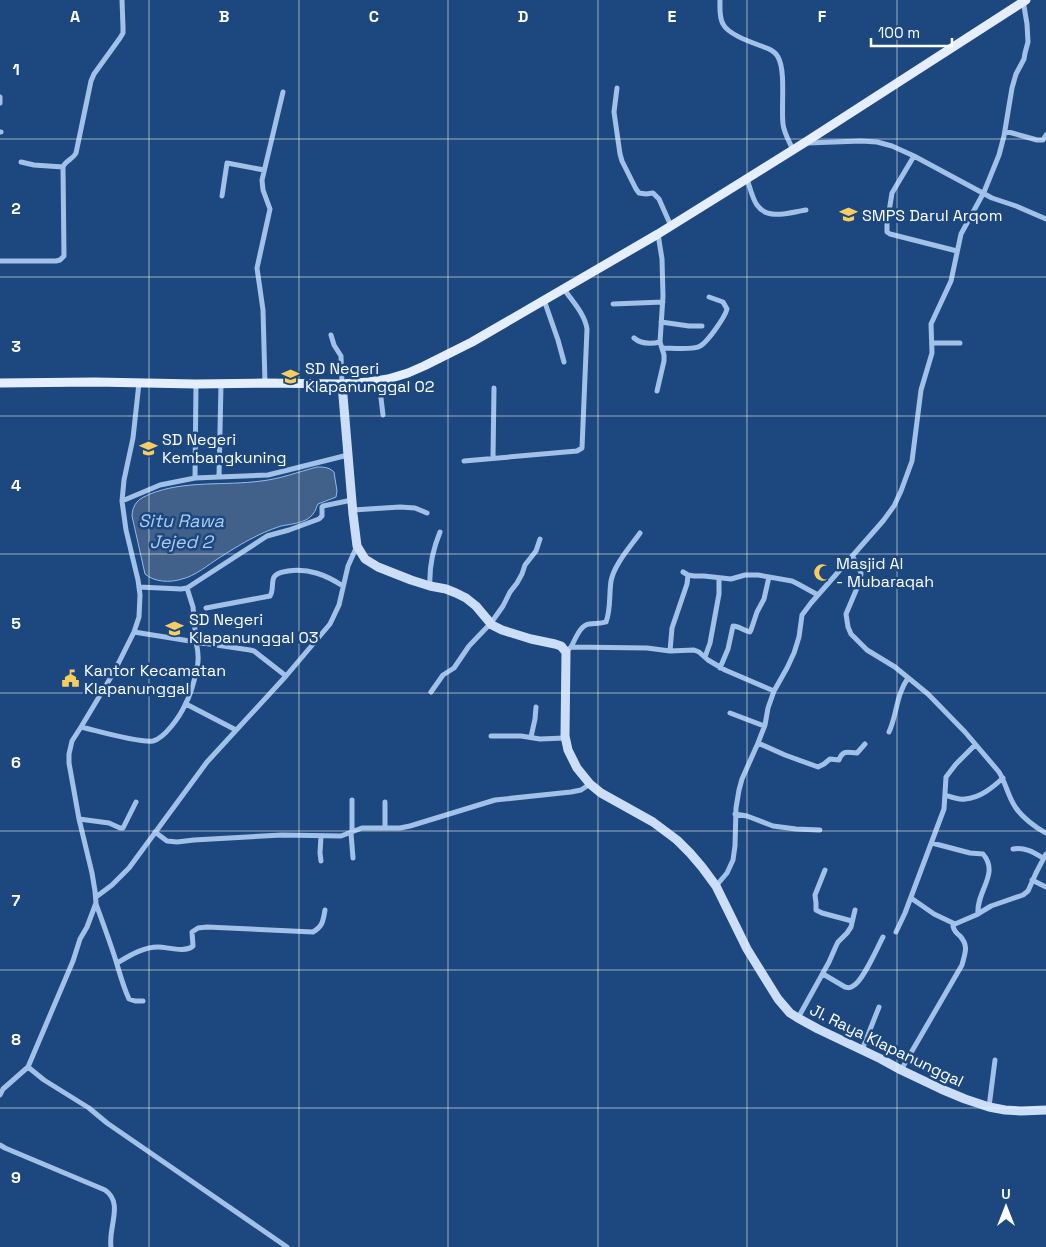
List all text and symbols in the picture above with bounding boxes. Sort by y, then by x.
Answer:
text: A [70,6,80,27]
text: B [219,6,229,27]
text: C [369,6,379,27]
text: D [518,6,528,27]
text: E [668,6,677,27]
text: F [818,6,827,27]
scale bar [871,15,952,47]
text: 100 m [878,23,920,42]
text: 1 [12,59,20,80]
text: 2 [11,198,21,219]
school or university icon: SMPS Darul Arqom [838,205,858,225]
place label: SMPS Darul Arqom [862,205,1002,226]
text: 3 [11,336,21,357]
place label: SD Negeri Klapanunggal 02 [305,358,434,397]
school or university icon: SD Negeri Klapanunggal 02 [281,367,301,387]
place label: SD Negeri Kembangkuning [162,429,286,468]
school or university icon: SD Negeri Kembangkuning [138,438,158,458]
text: 4 [11,475,21,496]
water label: Situ Rawa Jejed 2 [138,509,224,553]
place label: Masjid Al - Mubaraqah [836,553,934,592]
mosque icon: Masjid Al - Mubaraqah [812,562,832,582]
place label: SD Negeri Klapanunggal 03 [189,609,318,648]
text: 5 [11,613,21,634]
school or university icon: SD Negeri Klapanunggal 03 [165,618,185,638]
place label: Kantor Kecamatan Klapanunggal [84,660,226,699]
public building icon: Kantor Kecamatan Klapanunggal [60,669,80,689]
text: 6 [11,752,21,773]
text: 7 [12,890,21,911]
street label: Jl. Raya Klapanunggal [806,999,967,1092]
text: 8 [11,1029,21,1050]
text: 9 [11,1167,21,1188]
north arrow [981,1182,1031,1232]
text: U [1001,1185,1011,1203]

